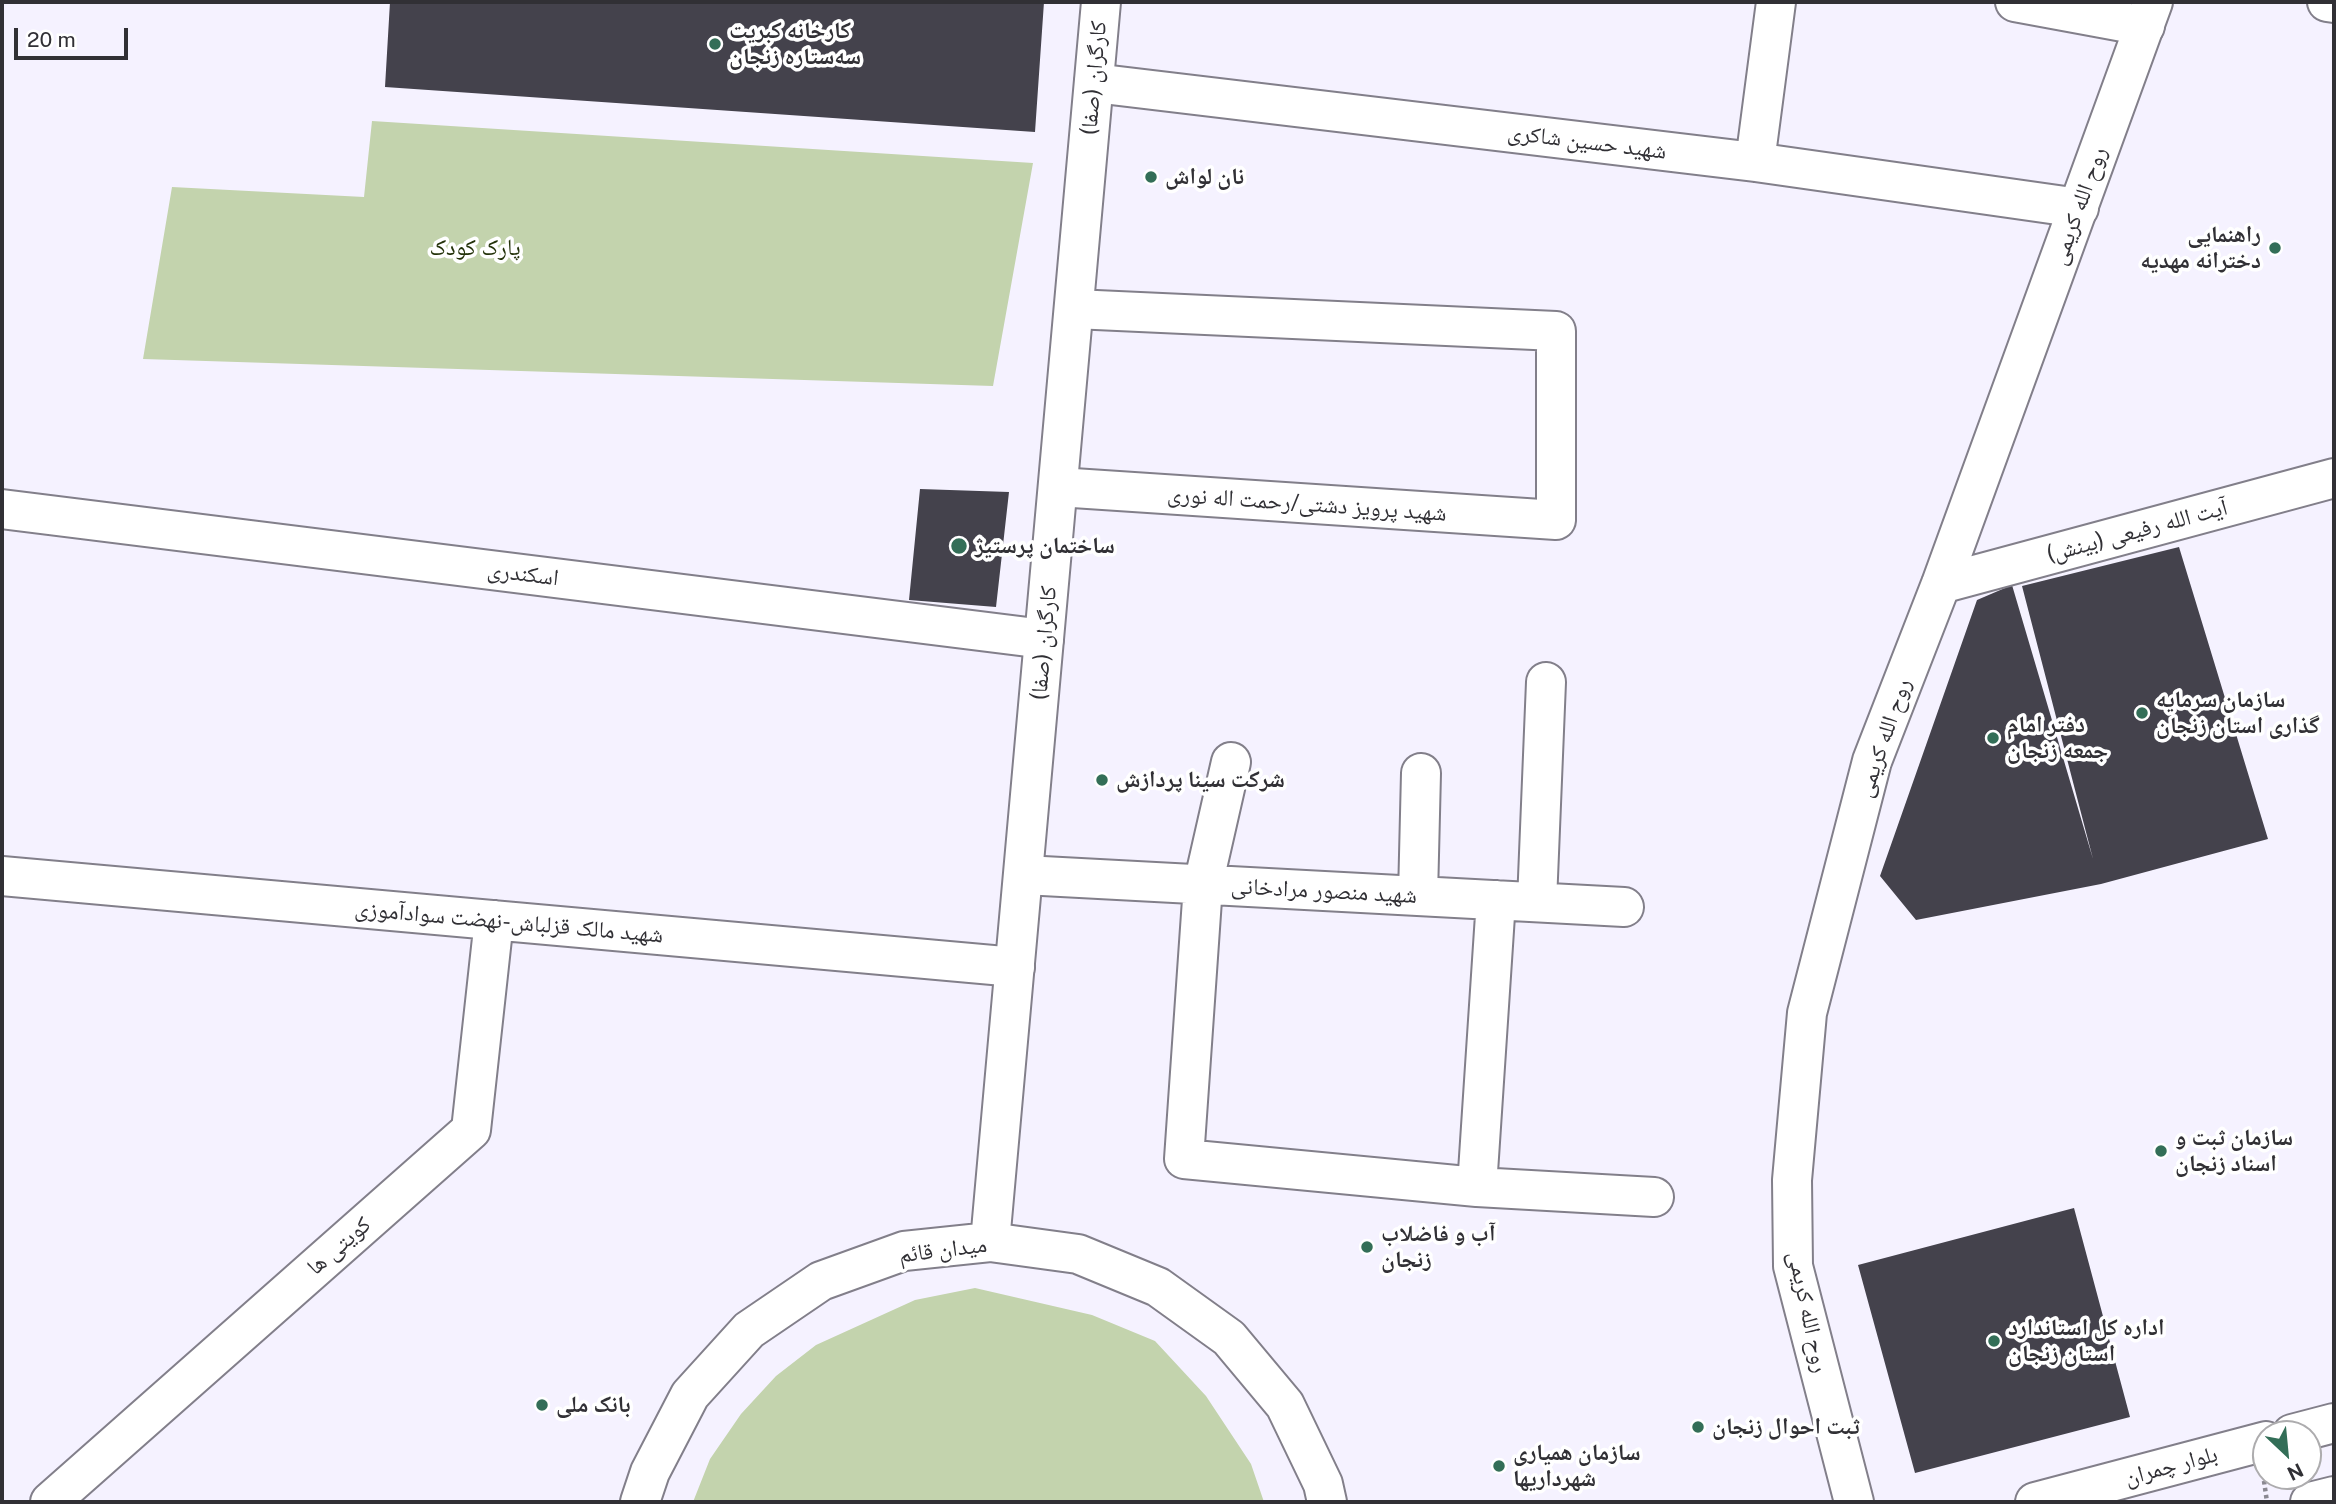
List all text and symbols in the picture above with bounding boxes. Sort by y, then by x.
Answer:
scale bar [18,14,131,58]
place label: کارخانه کبریت سه‌ستاره زنجان [729,17,861,71]
street label: کارگران (صفا) [1075,20,1113,136]
text: 20 m [27,27,76,52]
marker: کارخانه کبریت سه‌ستاره زنجان [707,36,723,52]
street label: شهید حسین شاکری [1506,119,1668,165]
street label: روح الله کریمی [2045,143,2113,269]
place label: نان لواش [1165,163,1244,191]
marker: نان لواش [1143,169,1159,185]
place label: راهنمایی دخترانه مهدیه [2140,221,2261,275]
park label: پارک کودک [429,234,521,262]
marker: راهنمایی دخترانه مهدیه [2267,240,2283,256]
street label: شهید پرویز دشتی/رحمت اله نوری [1166,480,1448,528]
street label: آیت الله رفیعی (بینش) [2043,494,2231,568]
place label: ساختمان پرستیژ [975,532,1115,560]
marker: ساختمان پرستیژ [949,536,969,556]
street label: اسکندری [486,556,560,592]
street label: کارگران (صفا) [1025,585,1063,701]
street label: روح الله کریمی [1851,675,1917,801]
place label: سازمان سرمایه گذاری استان زنجان [2156,686,2320,740]
marker: سازمان سرمایه گذاری استان زنجان [2134,705,2150,721]
place label: دفتر امام جمعه زنجان [2007,711,2108,765]
marker: دفتر امام جمعه زنجان [1985,730,2001,746]
place label: شرکت سینا پردازش [1116,766,1285,794]
marker: شرکت سینا پردازش [1094,772,1110,788]
street label: شهید منصور مرادخانی [1230,872,1418,910]
street label: شهید مالک قزلباش-نهضت سوادآموزی [354,895,664,949]
place label: سازمان ثبت و اسناد زنجان [2175,1124,2293,1178]
marker: سازمان ثبت و اسناد زنجان [2153,1143,2169,1159]
street label: کویتی ها [302,1211,376,1281]
place label: آب و فاضلاب زنجان [1381,1220,1496,1274]
street label: میدان قائم [898,1231,988,1269]
marker: آب و فاضلاب زنجان [1359,1239,1375,1255]
street label: روح الله کریمی [1782,1249,1834,1375]
place label: اداره کل استاندارد استان زنجان [2008,1314,2164,1368]
marker: اداره کل استاندارد استان زنجان [1986,1333,2002,1349]
place label: بانک ملی [556,1391,631,1419]
marker: بانک ملی [534,1397,550,1413]
place label: ثبت احوال زنجان [1712,1413,1860,1441]
marker: ثبت احوال زنجان [1690,1419,1706,1435]
north arrow [2252,1420,2322,1490]
place label: سازمان همیاری شهرداریها [1513,1439,1641,1493]
street label: بلوار چمران [2122,1440,2220,1492]
marker: سازمان همیاری شهرداریها [1491,1458,1507,1474]
text: N [2284,1459,2307,1485]

